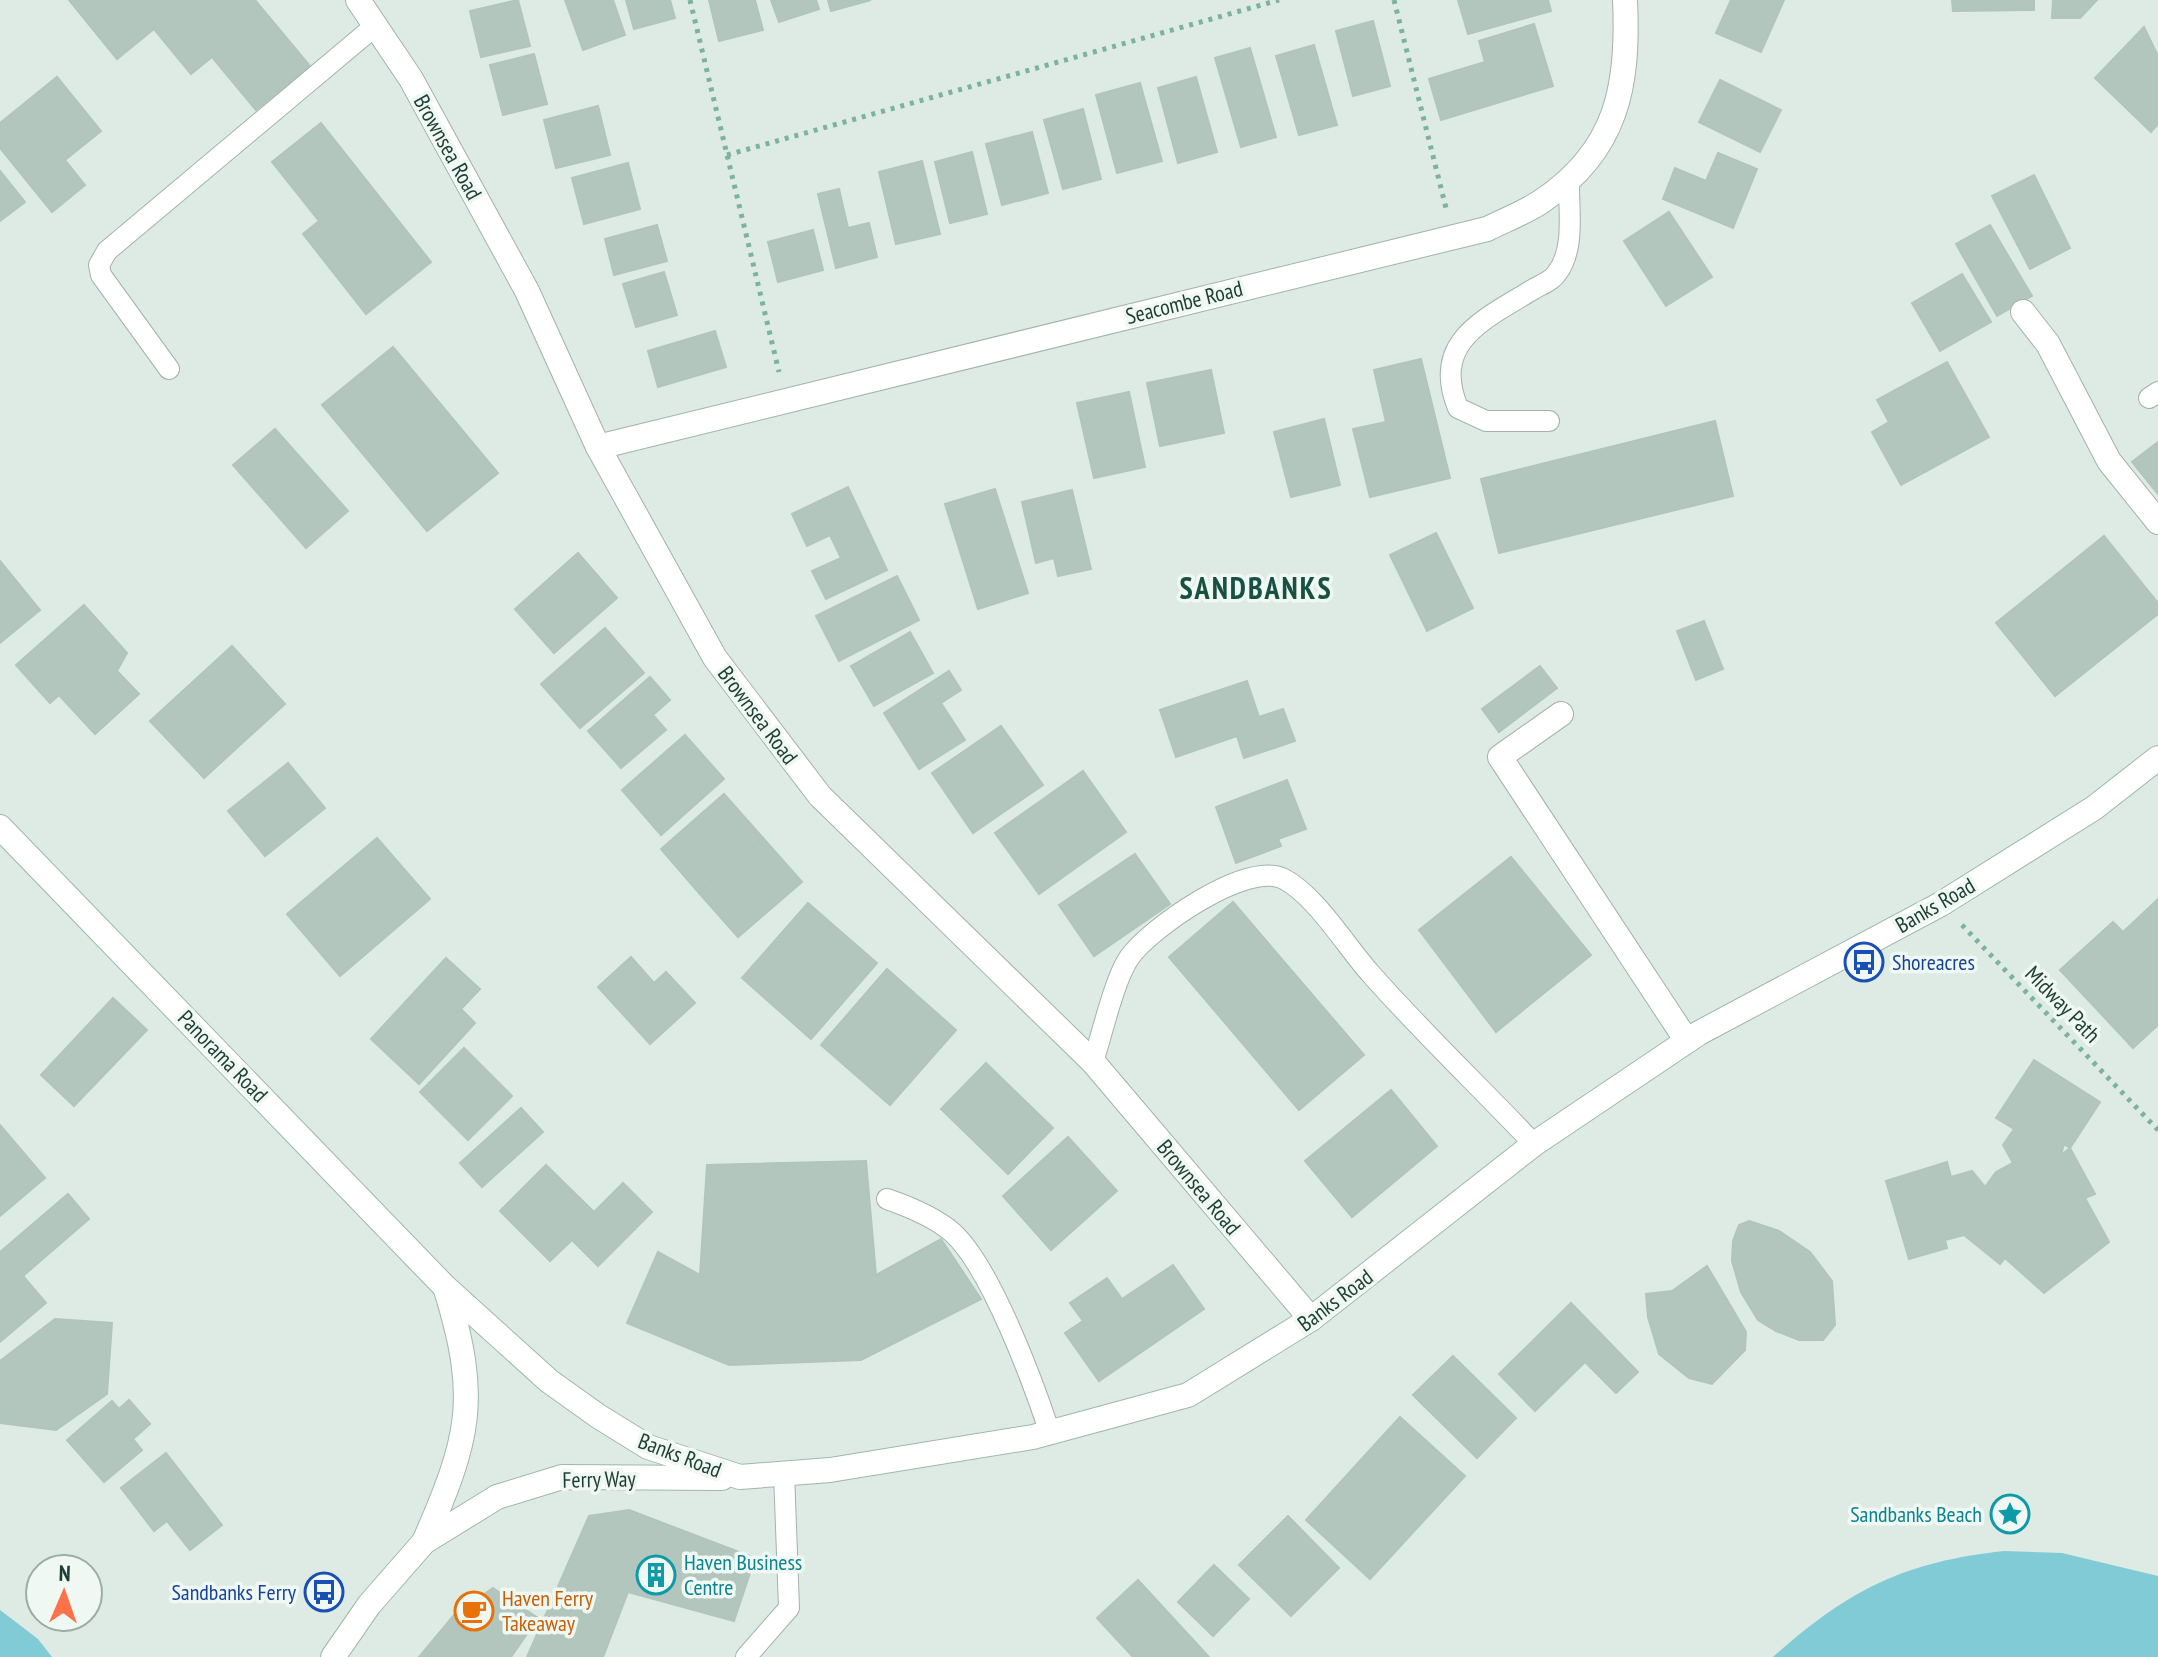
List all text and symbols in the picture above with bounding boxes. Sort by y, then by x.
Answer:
street label: Brownsea Road [408,90,488,204]
street label: Seacombe Road [1123,274,1245,330]
district label: SANDBANKS [1179,568,1333,607]
street label: Brownsea Road [712,660,804,770]
street label: Banks Road [1890,871,1980,939]
bus stop icon: Shoreacres [1843,941,1885,983]
place label: Shoreacres [1892,948,1975,976]
street label: Midway Path [2019,960,2107,1048]
street label: Panorama Road [172,1004,274,1108]
street label: Brownsea Road [1151,1134,1247,1240]
street label: Banks Road [1292,1263,1378,1337]
street label: Banks Road [634,1426,726,1484]
street label: Ferry Way [562,1464,637,1494]
place icon: Sandbanks Beach [1989,1493,2031,1535]
place label: Sandbanks Beach [1850,1500,1982,1528]
place label: Haven Business Centre [684,1548,802,1601]
north arrow [24,1553,104,1633]
building icon: Haven Business Centre [635,1554,677,1596]
text: N [58,1559,71,1587]
bus stop icon: Sandbanks Ferry [303,1571,345,1613]
place label: Sandbanks Ferry [171,1578,297,1606]
place label: Haven Ferry Takeaway [502,1584,594,1637]
cafe icon: Haven Ferry Takeaway [453,1590,495,1632]

